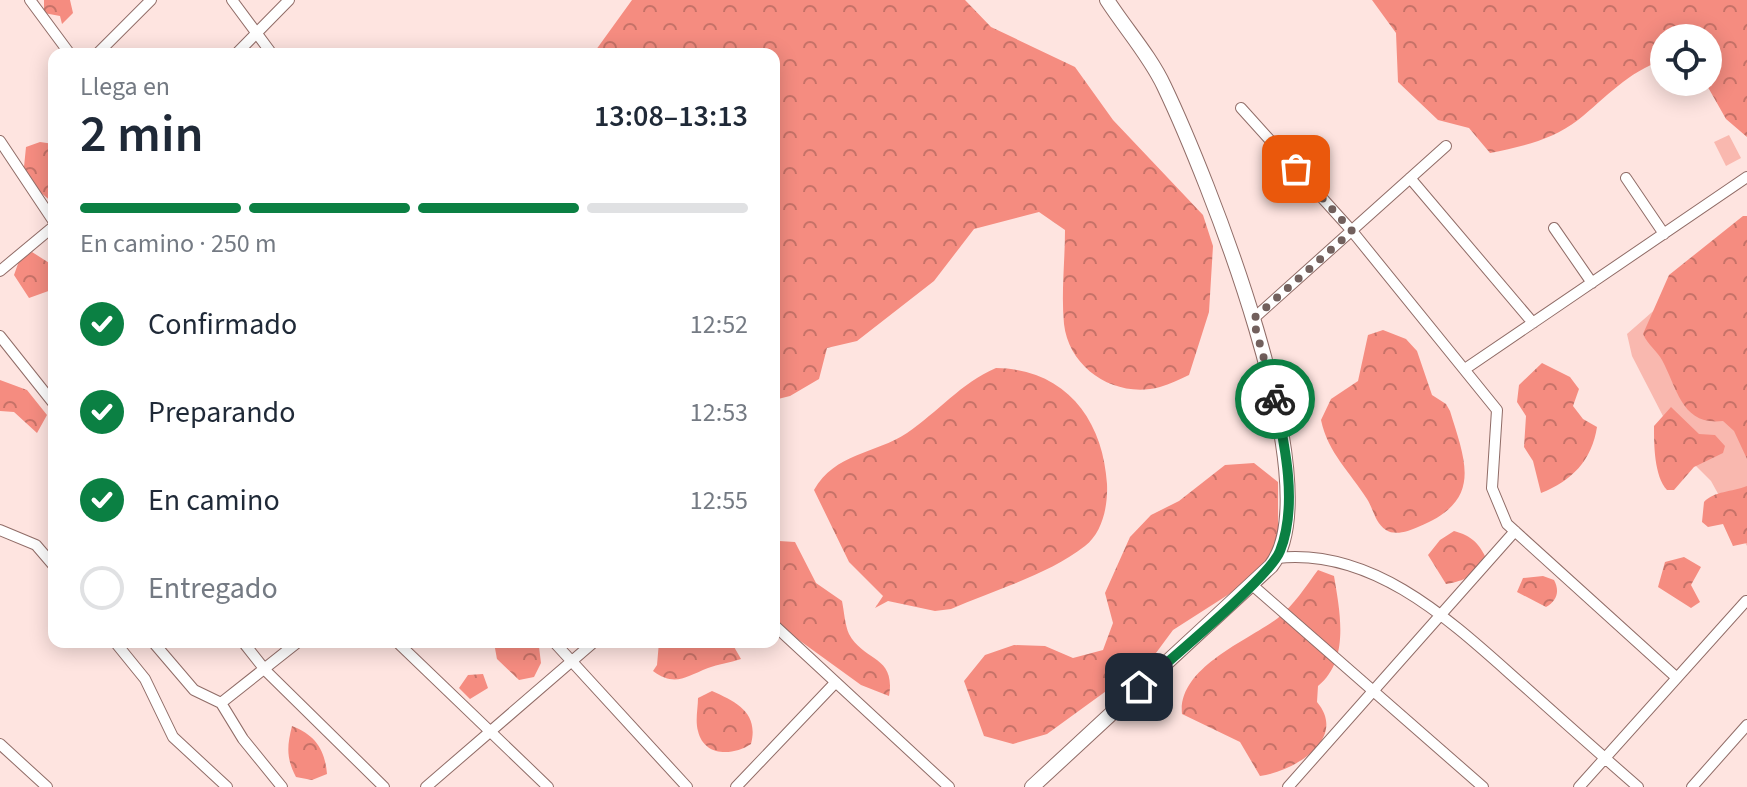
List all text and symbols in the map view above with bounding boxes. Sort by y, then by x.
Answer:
map controls [1650,24,1722,96]
button: locate [1650,24,1722,96]
text: Llega en [80,68,170,105]
text: 13:08–13:13 [594,95,748,138]
text: 2 min [80,98,204,172]
pin [1262,135,1330,203]
icon: bag [1274,147,1318,191]
text: En camino · 250 m [80,225,276,262]
icon: check [80,302,124,346]
text: Confirmado [148,303,297,346]
text: 12:52 [690,306,748,343]
courier [1235,359,1315,439]
icon: bike [1253,377,1297,421]
icon: check [80,390,124,434]
text: Preparando [148,391,295,434]
text: 12:53 [690,394,748,431]
icon: check [80,478,124,522]
text: En camino [148,479,280,522]
text: 12:55 [690,482,748,519]
text: Entregado [148,567,278,610]
pin [1105,653,1173,721]
icon: home [1117,665,1161,709]

